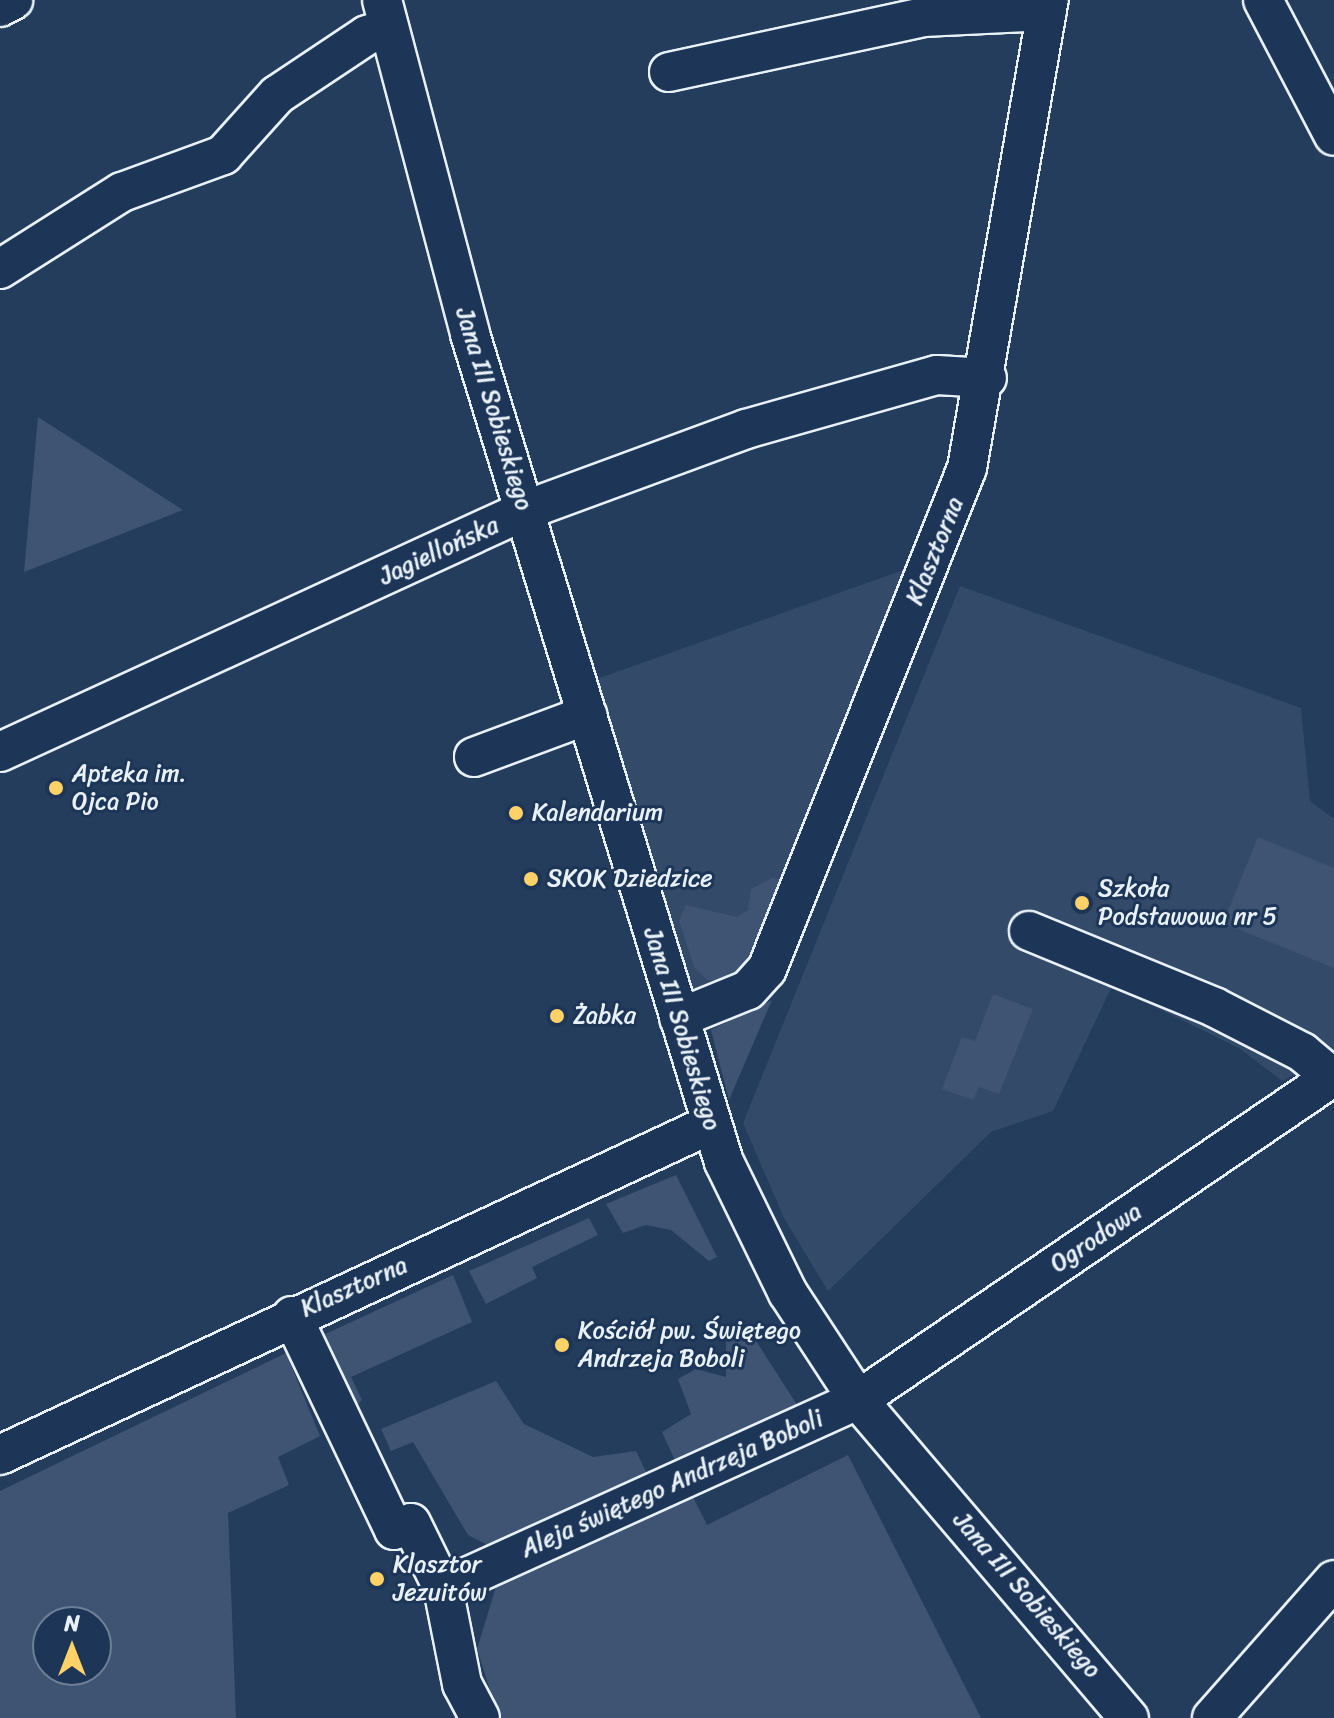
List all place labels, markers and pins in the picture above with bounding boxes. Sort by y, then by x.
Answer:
place label: Apteka im. Ojca Pio [72,760,187,816]
marker: Apteka im. Ojca Pio [47,779,65,797]
place label: Kalendarium [532,799,663,827]
marker: Kalendarium [507,804,525,822]
place label: SKOK Dziedzice [547,865,713,893]
marker: SKOK Dziedzice [522,870,540,888]
place label: Szkoła Podstawowa nr 5 [1098,875,1277,931]
marker: Szkoła Podstawowa nr 5 [1073,894,1091,912]
place label: Żabka [573,1002,636,1030]
marker: Żabka [548,1007,566,1025]
place label: Kościół pw. Świętego Andrzeja Boboli [578,1317,801,1373]
marker: Kościół pw. Świętego Andrzeja Boboli [553,1336,571,1354]
place label: Klasztor Jezuitów [393,1551,487,1607]
marker: Klasztor Jezuitów [368,1570,386,1588]

